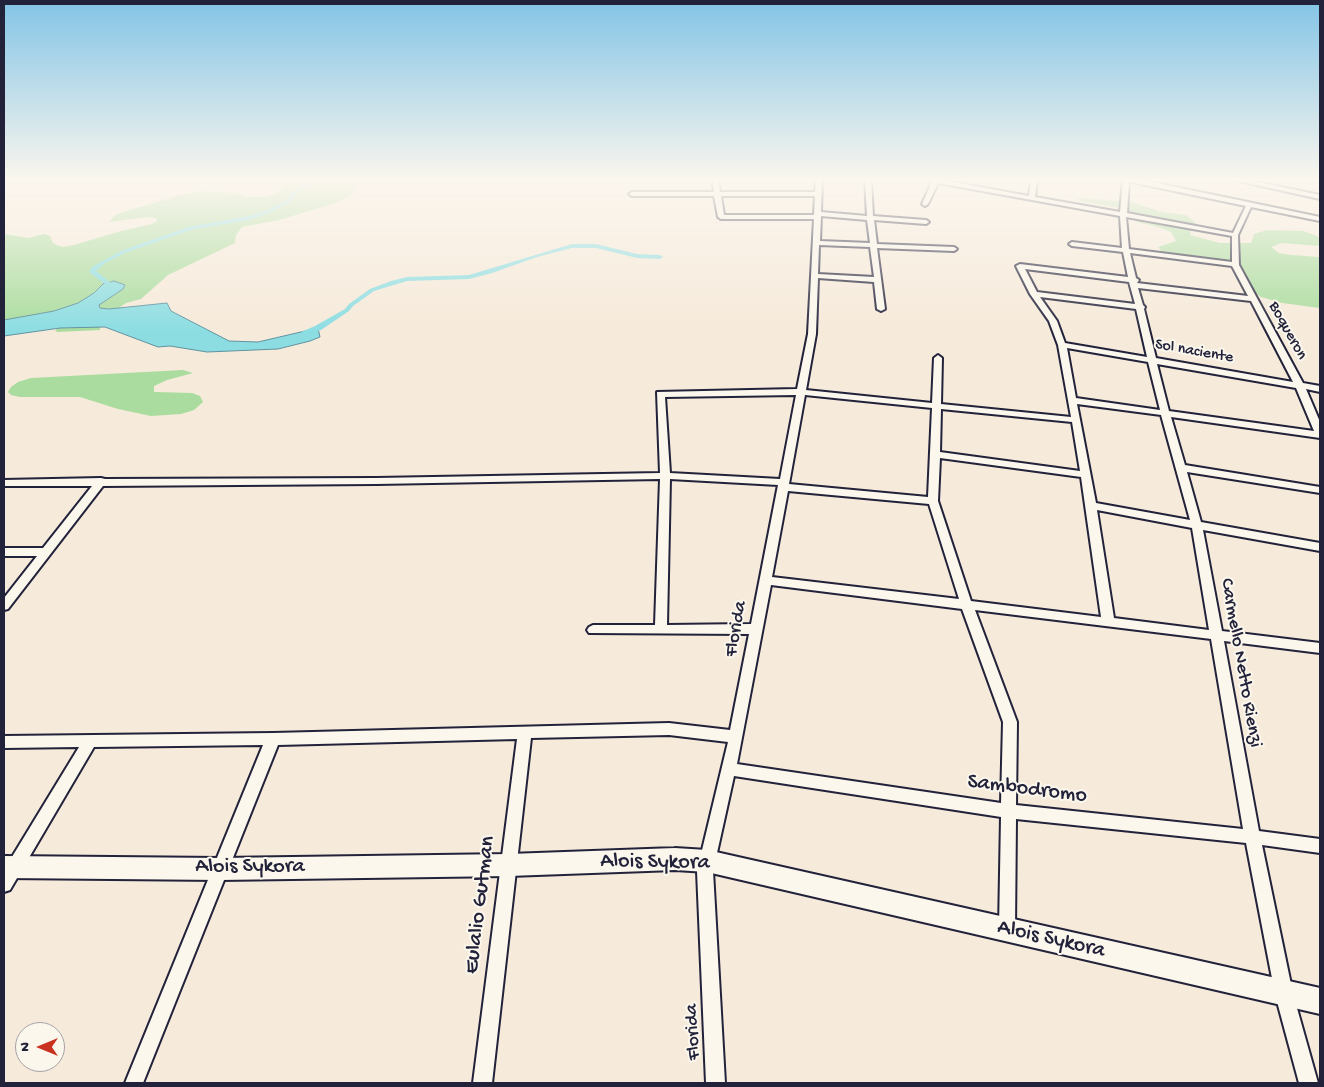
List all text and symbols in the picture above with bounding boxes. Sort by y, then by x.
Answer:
street label: Boqueron [1263,299,1311,363]
street label: Sol naciente [1153,336,1235,368]
street label: Carmello Netto Rienzi [1214,577,1266,749]
street label: Florida [721,599,753,659]
street label: Sambodromo [966,770,1088,810]
street label: Eulalio Gutman [459,835,503,975]
street label: Alois Sykora [600,849,710,877]
street label: Alois Sykora [195,855,305,881]
street label: Alois Sykora [995,915,1107,965]
street label: Florida [681,1003,707,1061]
north arrow [15,1022,65,1072]
text: N [17,1042,34,1052]

